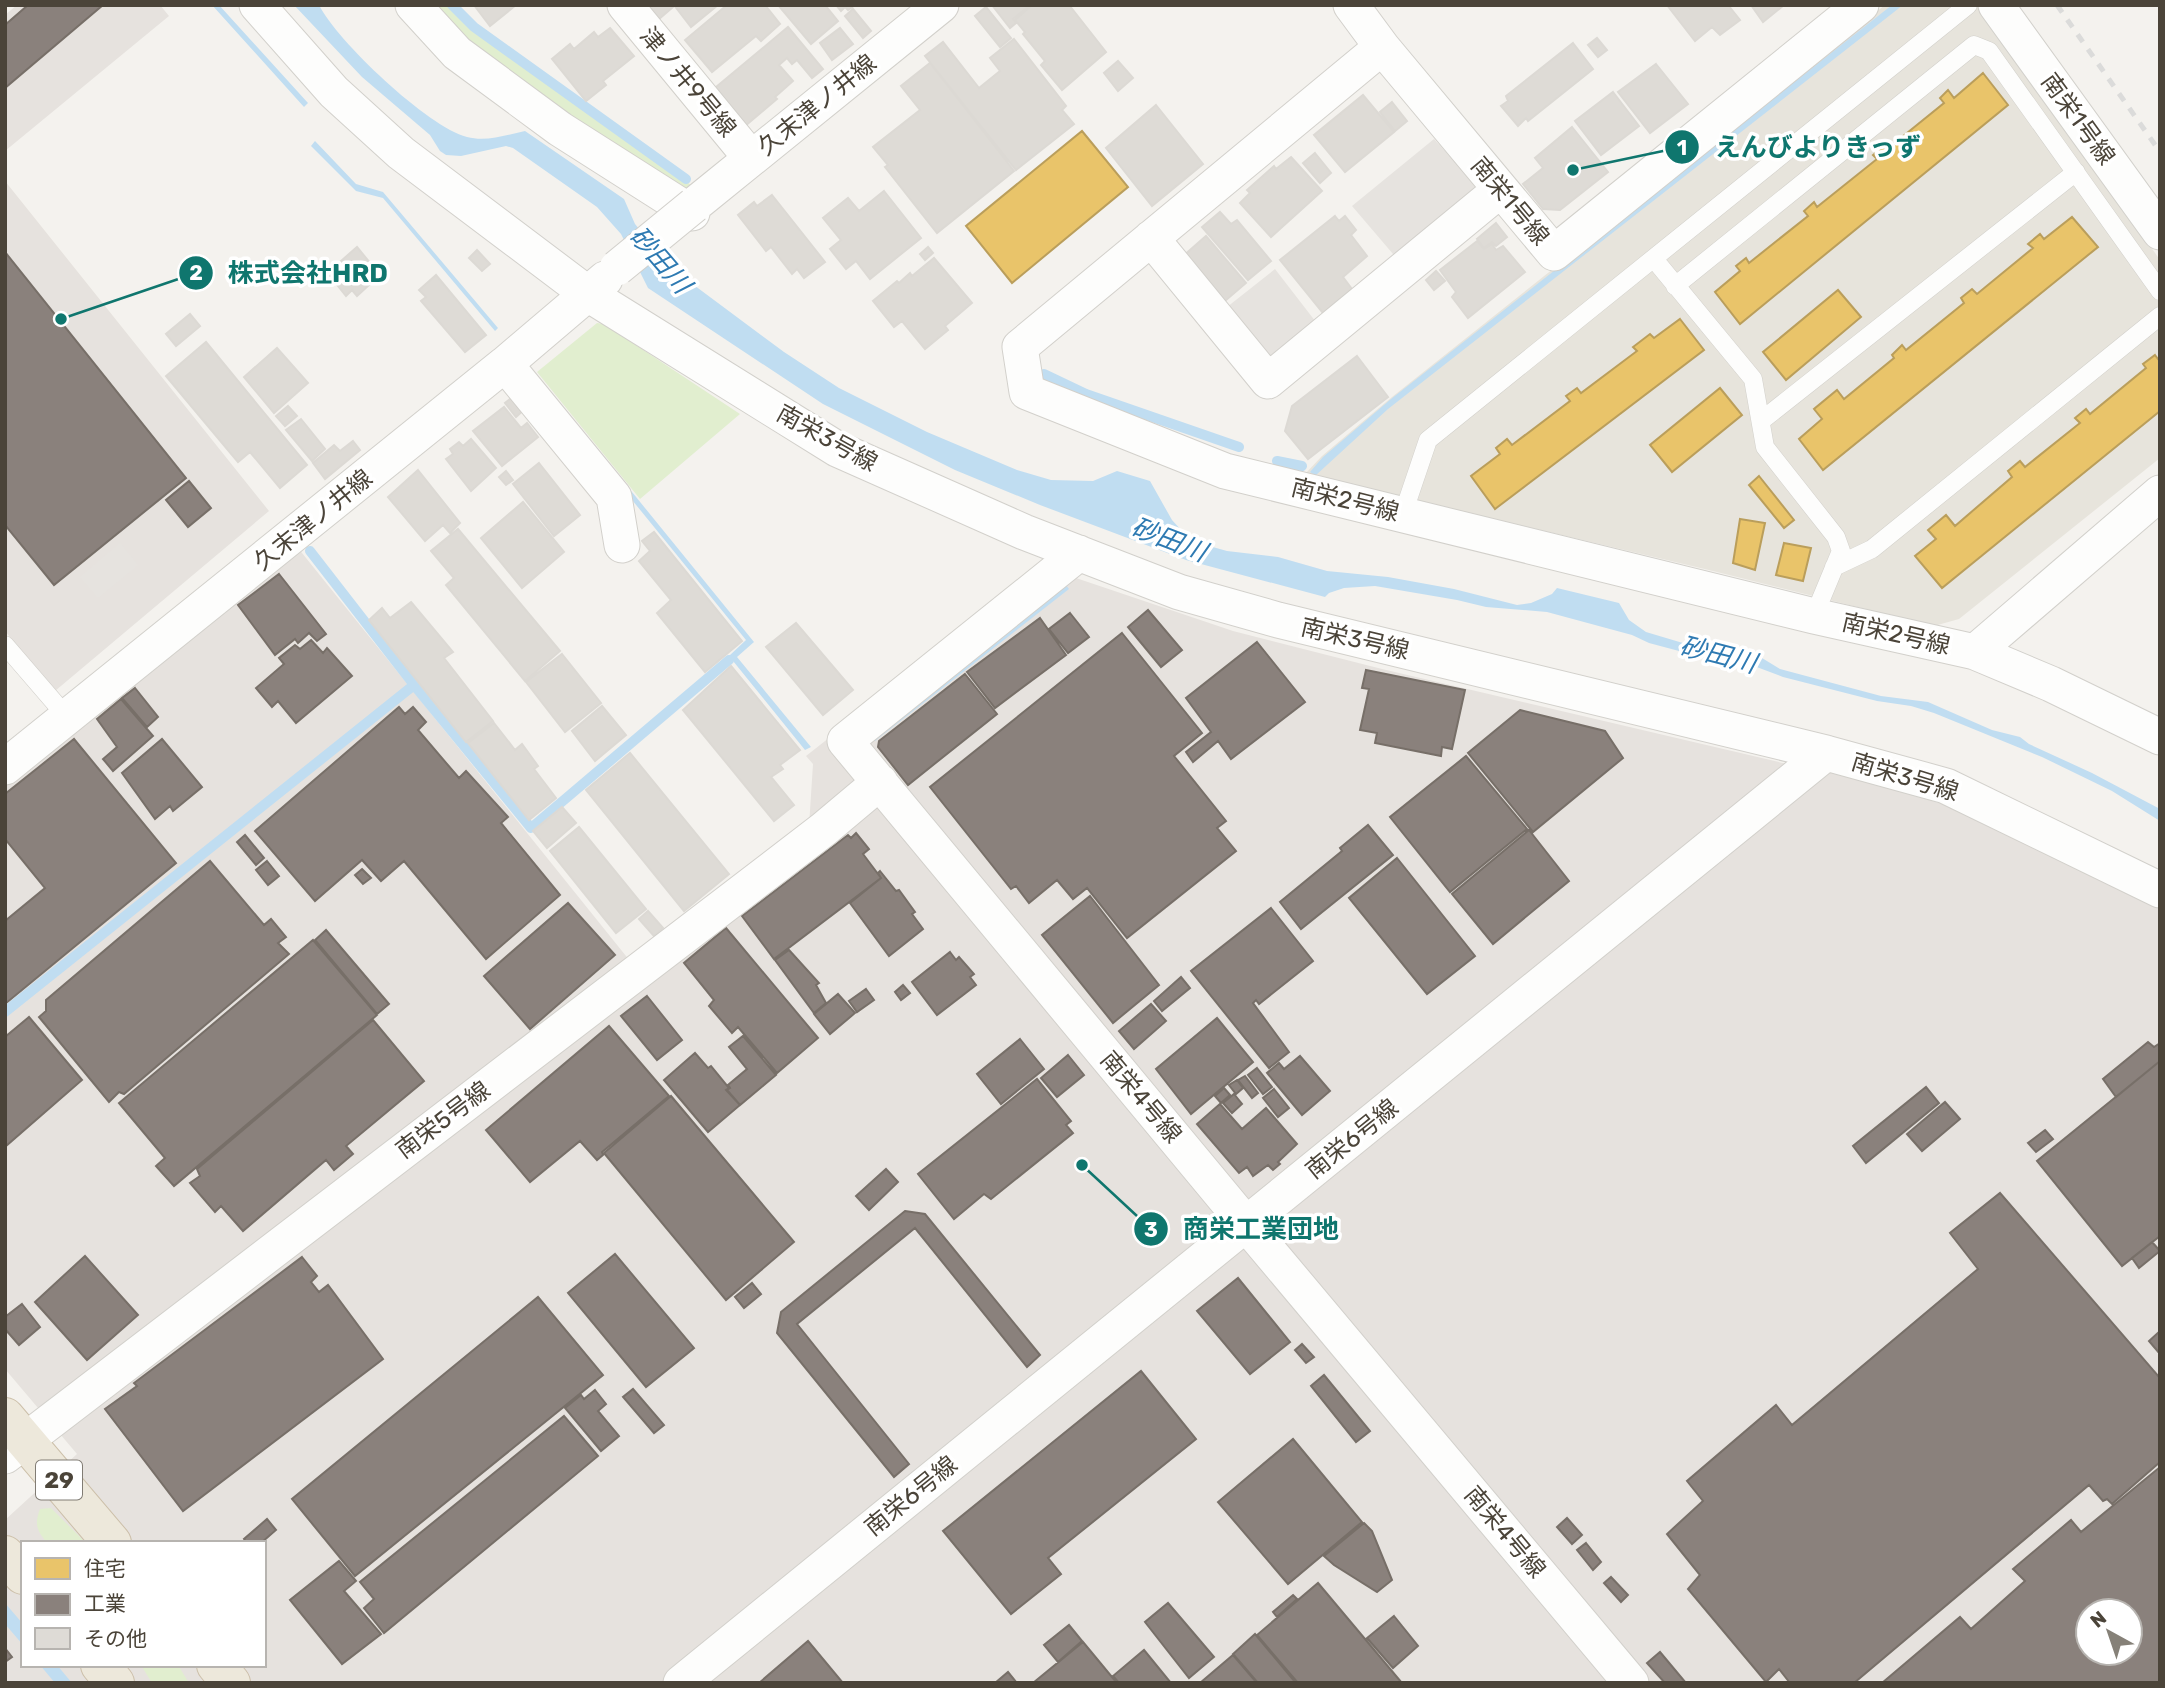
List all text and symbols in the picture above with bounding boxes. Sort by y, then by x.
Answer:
street label: 津ノ井9号線 [634,22,742,142]
street label: 久末津ノ井線 [752,49,882,161]
street label: 南栄1号線 [2035,68,2121,170]
callout: えんびよりきっず [1665,124,1936,171]
text: えんびよりきっず [1715,132,1921,163]
text: 1 [1677,135,1687,160]
street label: 南栄1号線 [1465,151,1555,251]
water label: 砂田川 [623,220,699,302]
callout: 株式会社HRD [179,249,402,296]
text: 株式会社HRD [228,258,388,289]
text: 2 [189,260,203,285]
street label: 南栄3号線 [772,399,882,477]
street label: 久末津ノ井線 [248,464,378,576]
street label: 南栄2号線 [1288,473,1402,527]
water label: 砂田川 [1127,512,1214,570]
street label: 南栄2号線 [1839,608,1953,660]
street label: 南栄3号線 [1298,613,1412,665]
water label: 砂田川 [1676,631,1762,680]
street label: 南栄3号線 [1848,747,1962,807]
street label: 南栄4号線 [1095,1046,1187,1148]
street label: 南栄5号線 [391,1076,495,1164]
street label: 南栄6号線 [1300,1093,1404,1185]
callout: 商栄工業団地 [1134,1206,1353,1253]
text: 商栄工業団地 [1183,1214,1339,1245]
text: 3 [1144,1217,1158,1242]
street label: 南栄6号線 [859,1450,963,1542]
road number: 29 [36,1460,82,1499]
street label: 南栄4号線 [1459,1481,1551,1583]
legend [21,1541,266,1667]
text: 住宅 [84,1556,126,1581]
text: 工業 [84,1591,126,1616]
north arrow [2074,1597,2144,1667]
text: N [2086,1606,2111,1633]
text: その他 [84,1626,147,1651]

